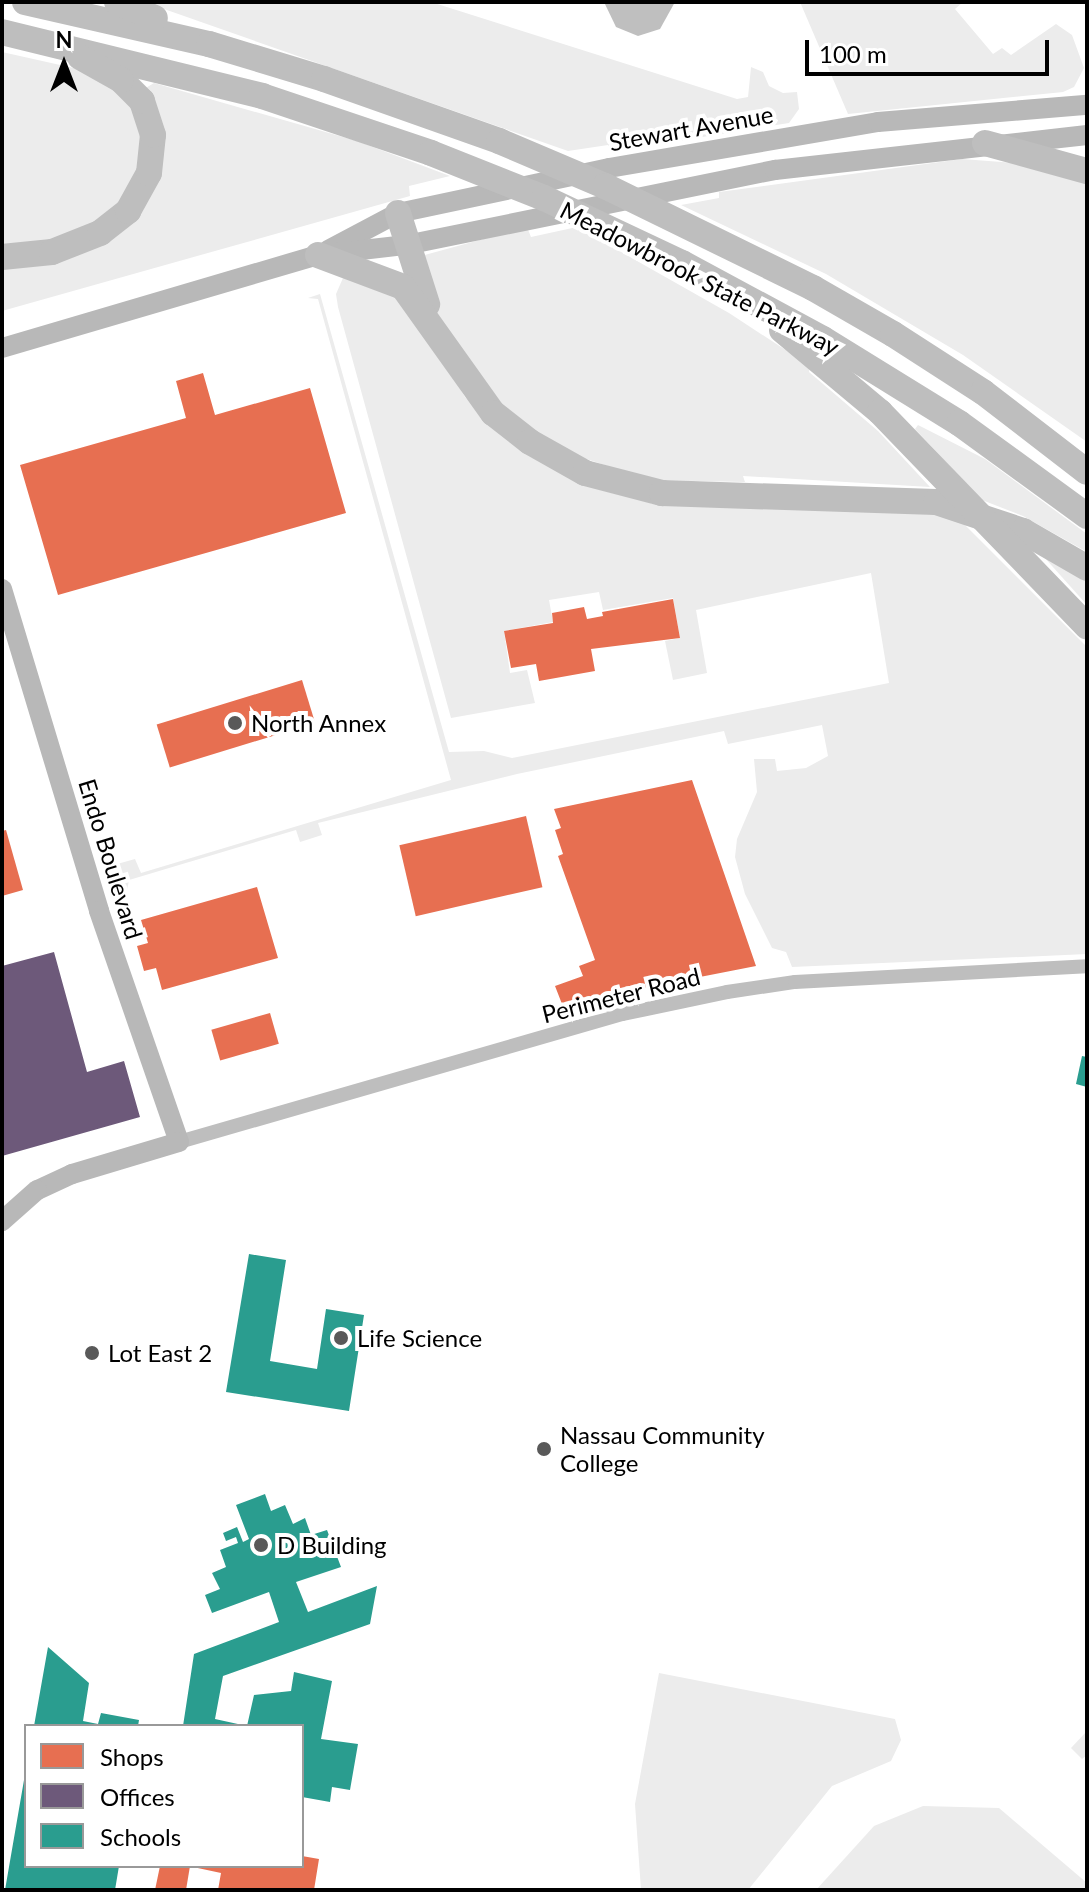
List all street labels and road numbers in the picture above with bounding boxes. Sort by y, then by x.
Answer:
street label: Stewart Avenue [606,99,776,157]
street label: Meadowbrook State Parkway [556,195,844,361]
street label: Endo Boulevard [73,775,149,943]
street label: Perimeter Road [539,961,703,1029]

